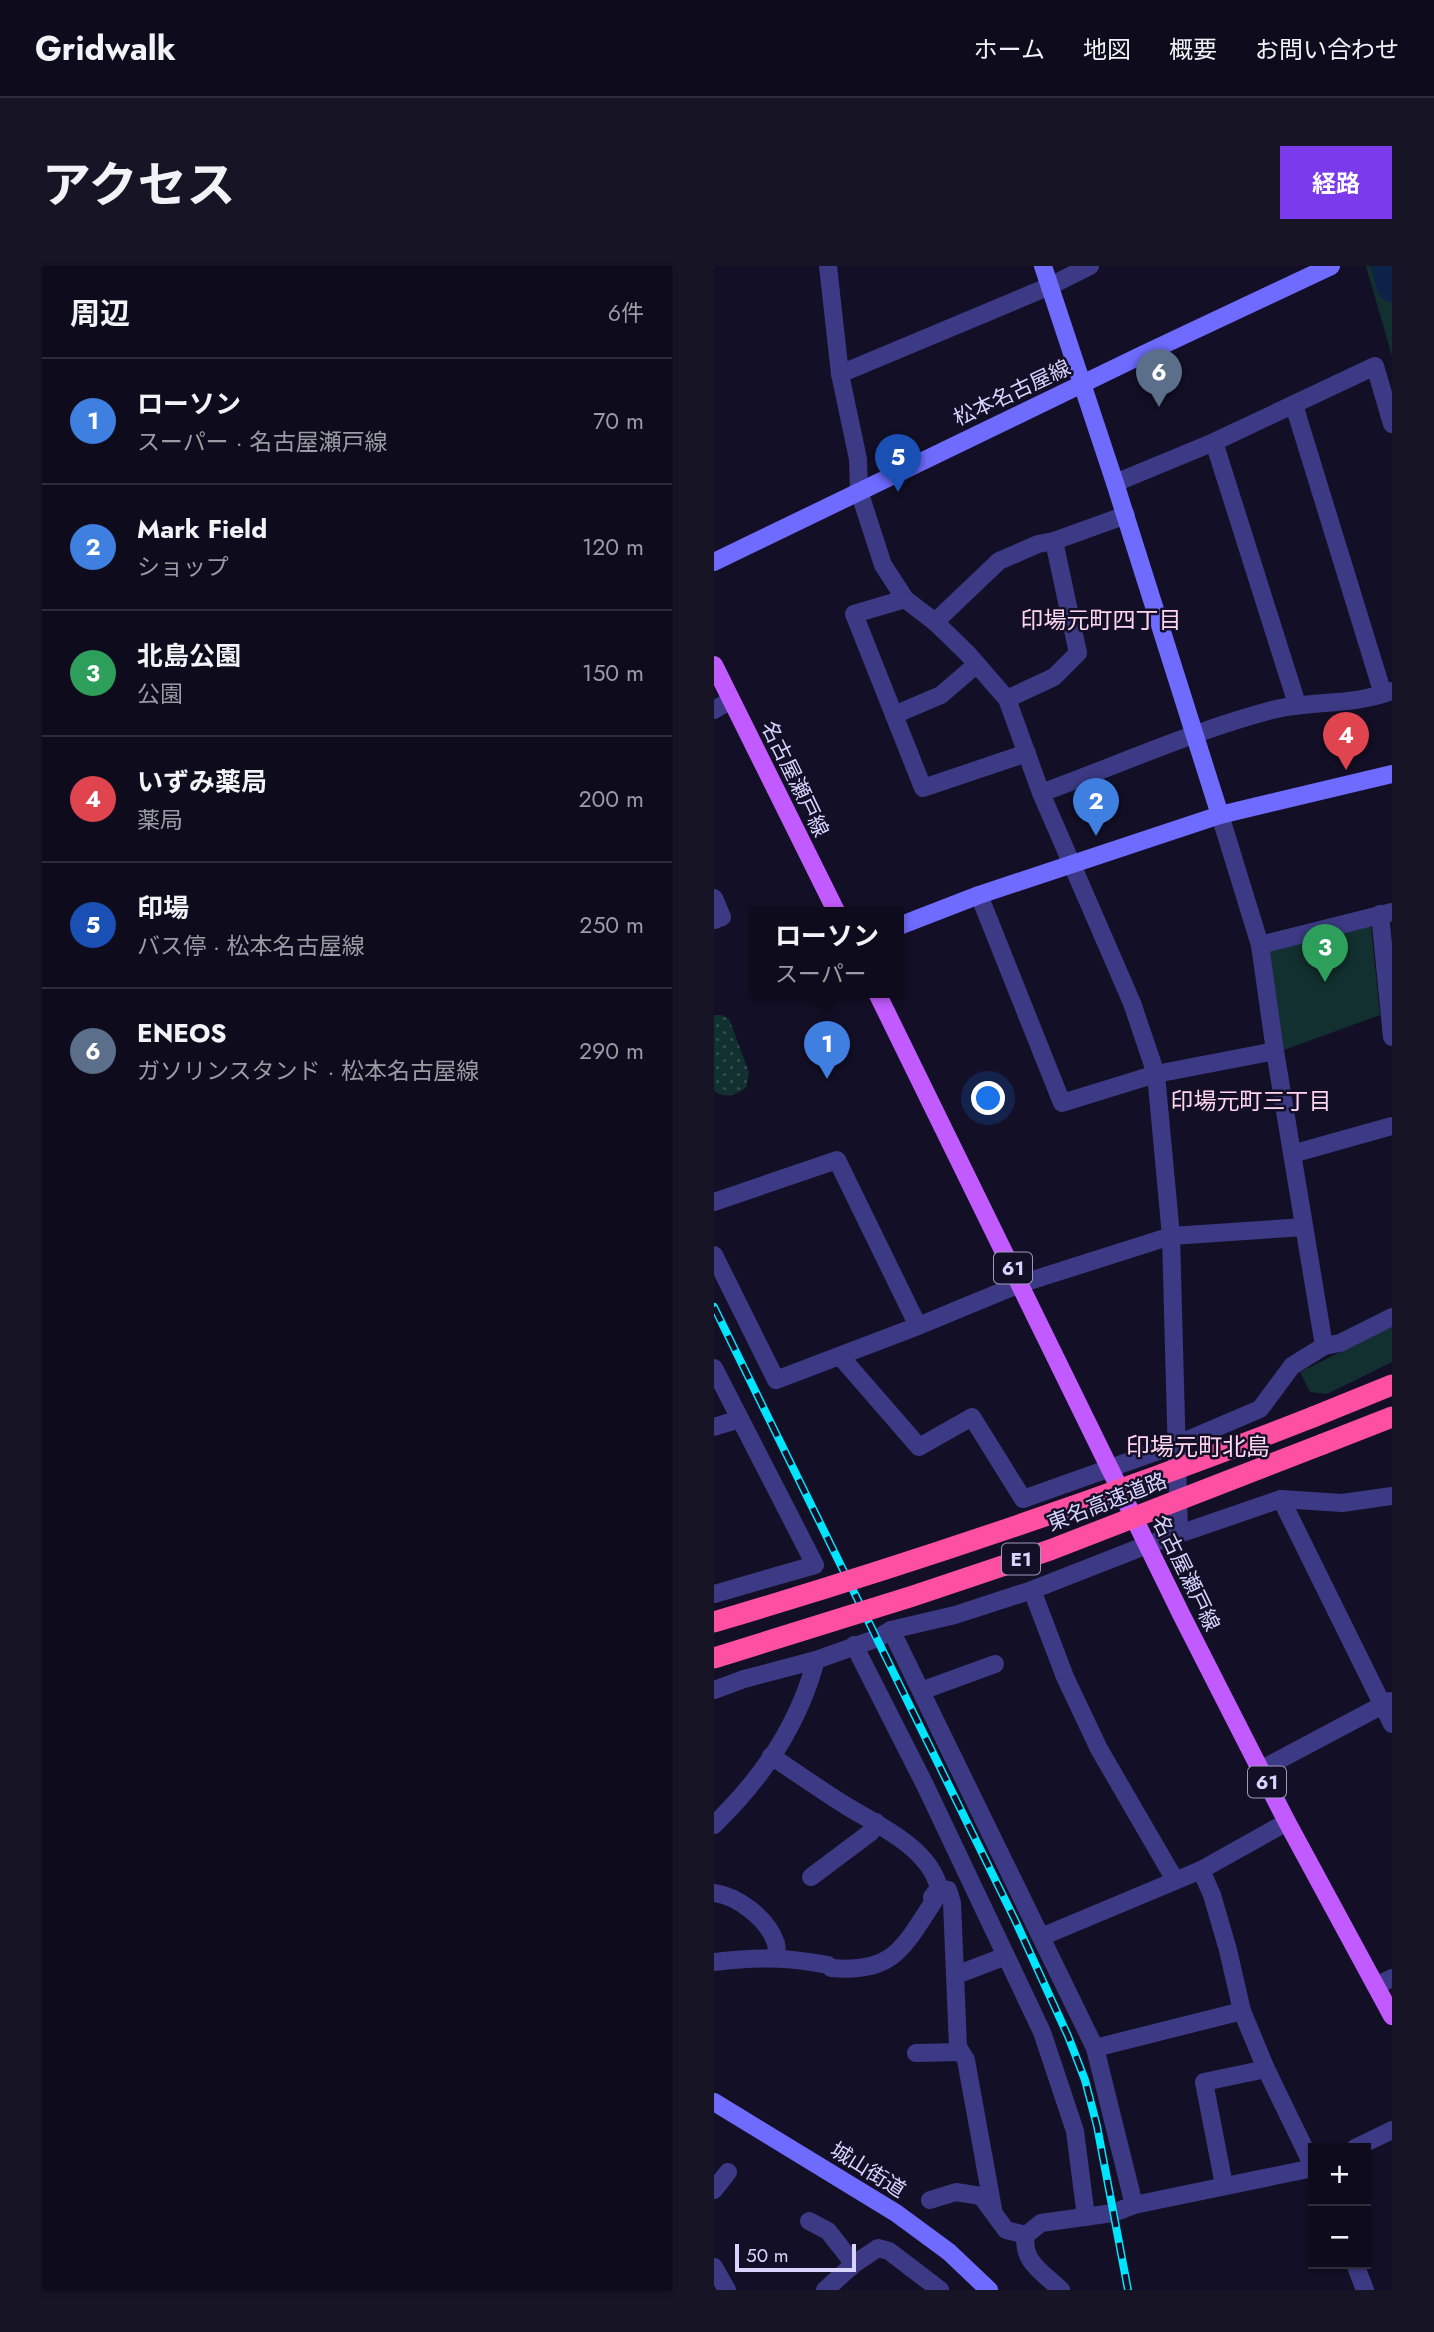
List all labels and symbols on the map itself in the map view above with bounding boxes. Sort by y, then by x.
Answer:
pin: 6 [1136,349,1182,407]
street label: 松本名古屋線 [949,353,1075,433]
pin: 5 [875,434,921,492]
district label: 印場元町四丁目 [1021,603,1182,637]
pin: 4 [1323,712,1369,770]
street label: 名古屋瀬戸線 [754,716,836,842]
pin: 2 [1073,778,1119,836]
pin: 3 [1302,924,1348,982]
pin: 1 [804,1021,850,1079]
your location [971,1081,1005,1115]
district label: 印場元町三丁目 [1171,1084,1332,1118]
road number: 61 [994,1252,1032,1284]
district label: 印場元町北島 [1126,1429,1270,1464]
street label: 東名高速道路 [1043,1465,1171,1539]
street label: 名古屋瀬戸線 [1145,1510,1227,1636]
road number: E1 [1002,1544,1040,1574]
road number: 61 [1248,1766,1286,1798]
street label: 城山街道 [824,2135,912,2205]
scale bar [735,2241,856,2273]

